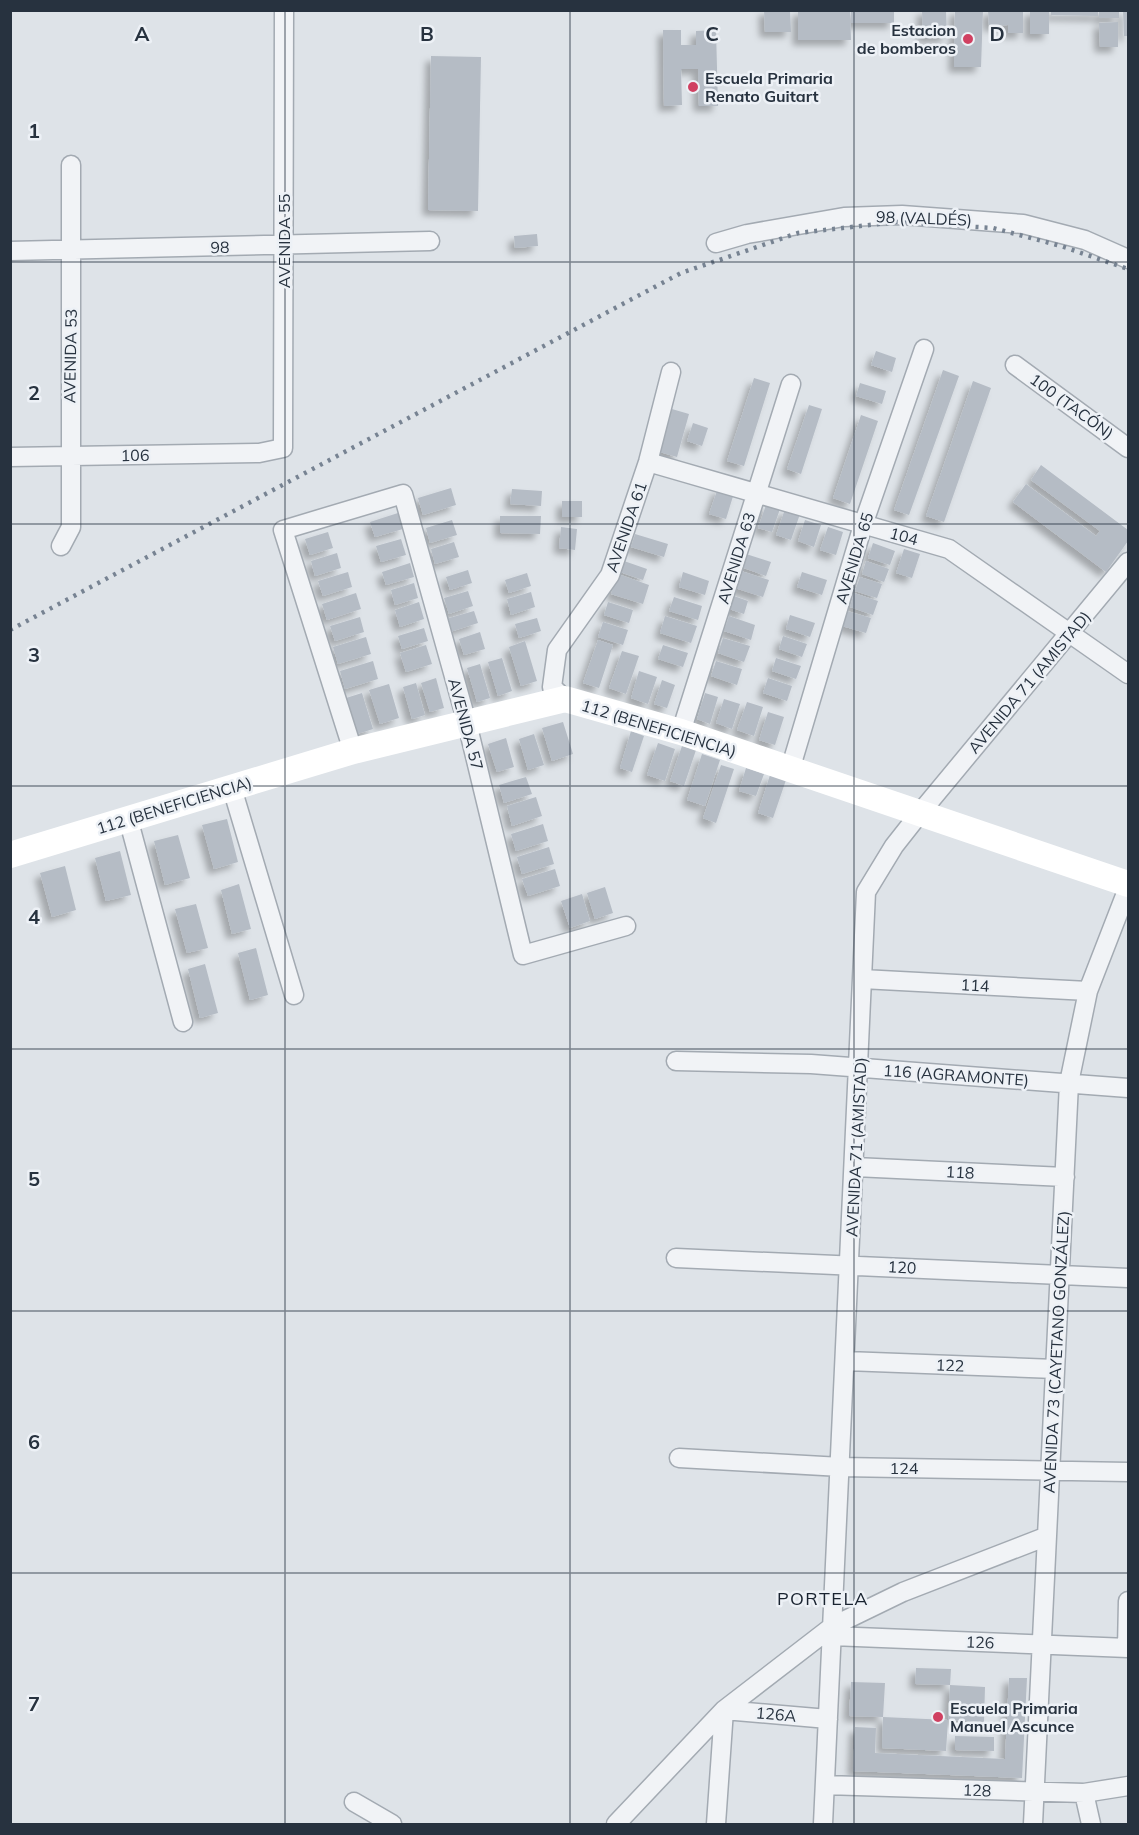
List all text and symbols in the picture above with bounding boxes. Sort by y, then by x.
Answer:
place label: Estacion de bomberos [857,20,956,58]
text: A [135,21,150,46]
text: B [420,21,434,46]
text: C [705,21,719,46]
text: D [989,21,1005,46]
marker: Estacion de bomberos [961,32,975,46]
place label: Escuela Primaria Renato Guitart [705,68,833,106]
marker: Escuela Primaria Renato Guitart [686,80,700,94]
text: 1 [28,118,40,143]
street label: AVENIDA 55 [274,194,294,288]
street label: 98 (VALDÉS) [876,206,972,230]
street label: 98 [210,237,230,257]
street label: AVENIDA 53 [59,309,81,403]
street label: 100 (TACÓN) [1026,369,1118,443]
text: 2 [28,380,40,405]
street label: 106 [120,445,150,465]
street label: AVENIDA 61 [601,479,651,575]
street label: AVENIDA 63 [713,510,759,606]
street label: AVENIDA 65 [831,510,877,606]
street label: 104 [887,523,921,549]
street label: AVENIDA 71 (AMISTAD) [963,607,1095,757]
text: 3 [28,642,40,667]
street label: AVENIDA 57 [444,676,488,772]
street label: 112 (BENEFICIENCIA) [579,695,739,761]
street label: 112 (BENEFICIENCIA) [94,772,254,838]
text: 4 [28,904,40,929]
street label: 114 [960,974,990,996]
street label: AVENIDA 71 (AMISTAD) [841,1057,871,1237]
street label: 116 (AGRAMONTE) [882,1060,1030,1090]
street label: 118 [945,1161,975,1183]
text: 5 [28,1166,40,1191]
street label: AVENIDA 73 (CAYETANO GONZÁLEZ) [1039,1210,1073,1494]
street label: 120 [887,1256,917,1278]
street label: 122 [935,1355,965,1375]
text: 6 [28,1429,40,1454]
street label: 124 [890,1458,919,1478]
district label: PORTELA [777,1587,869,1610]
street label: 126 [965,1632,995,1652]
text: 7 [28,1691,40,1716]
place label: Escuela Primaria Manuel Ascunce [950,1698,1078,1736]
street label: 126A [755,1702,797,1726]
marker: Escuela Primaria Manuel Ascunce [931,1710,945,1724]
street label: 128 [962,1780,992,1800]

